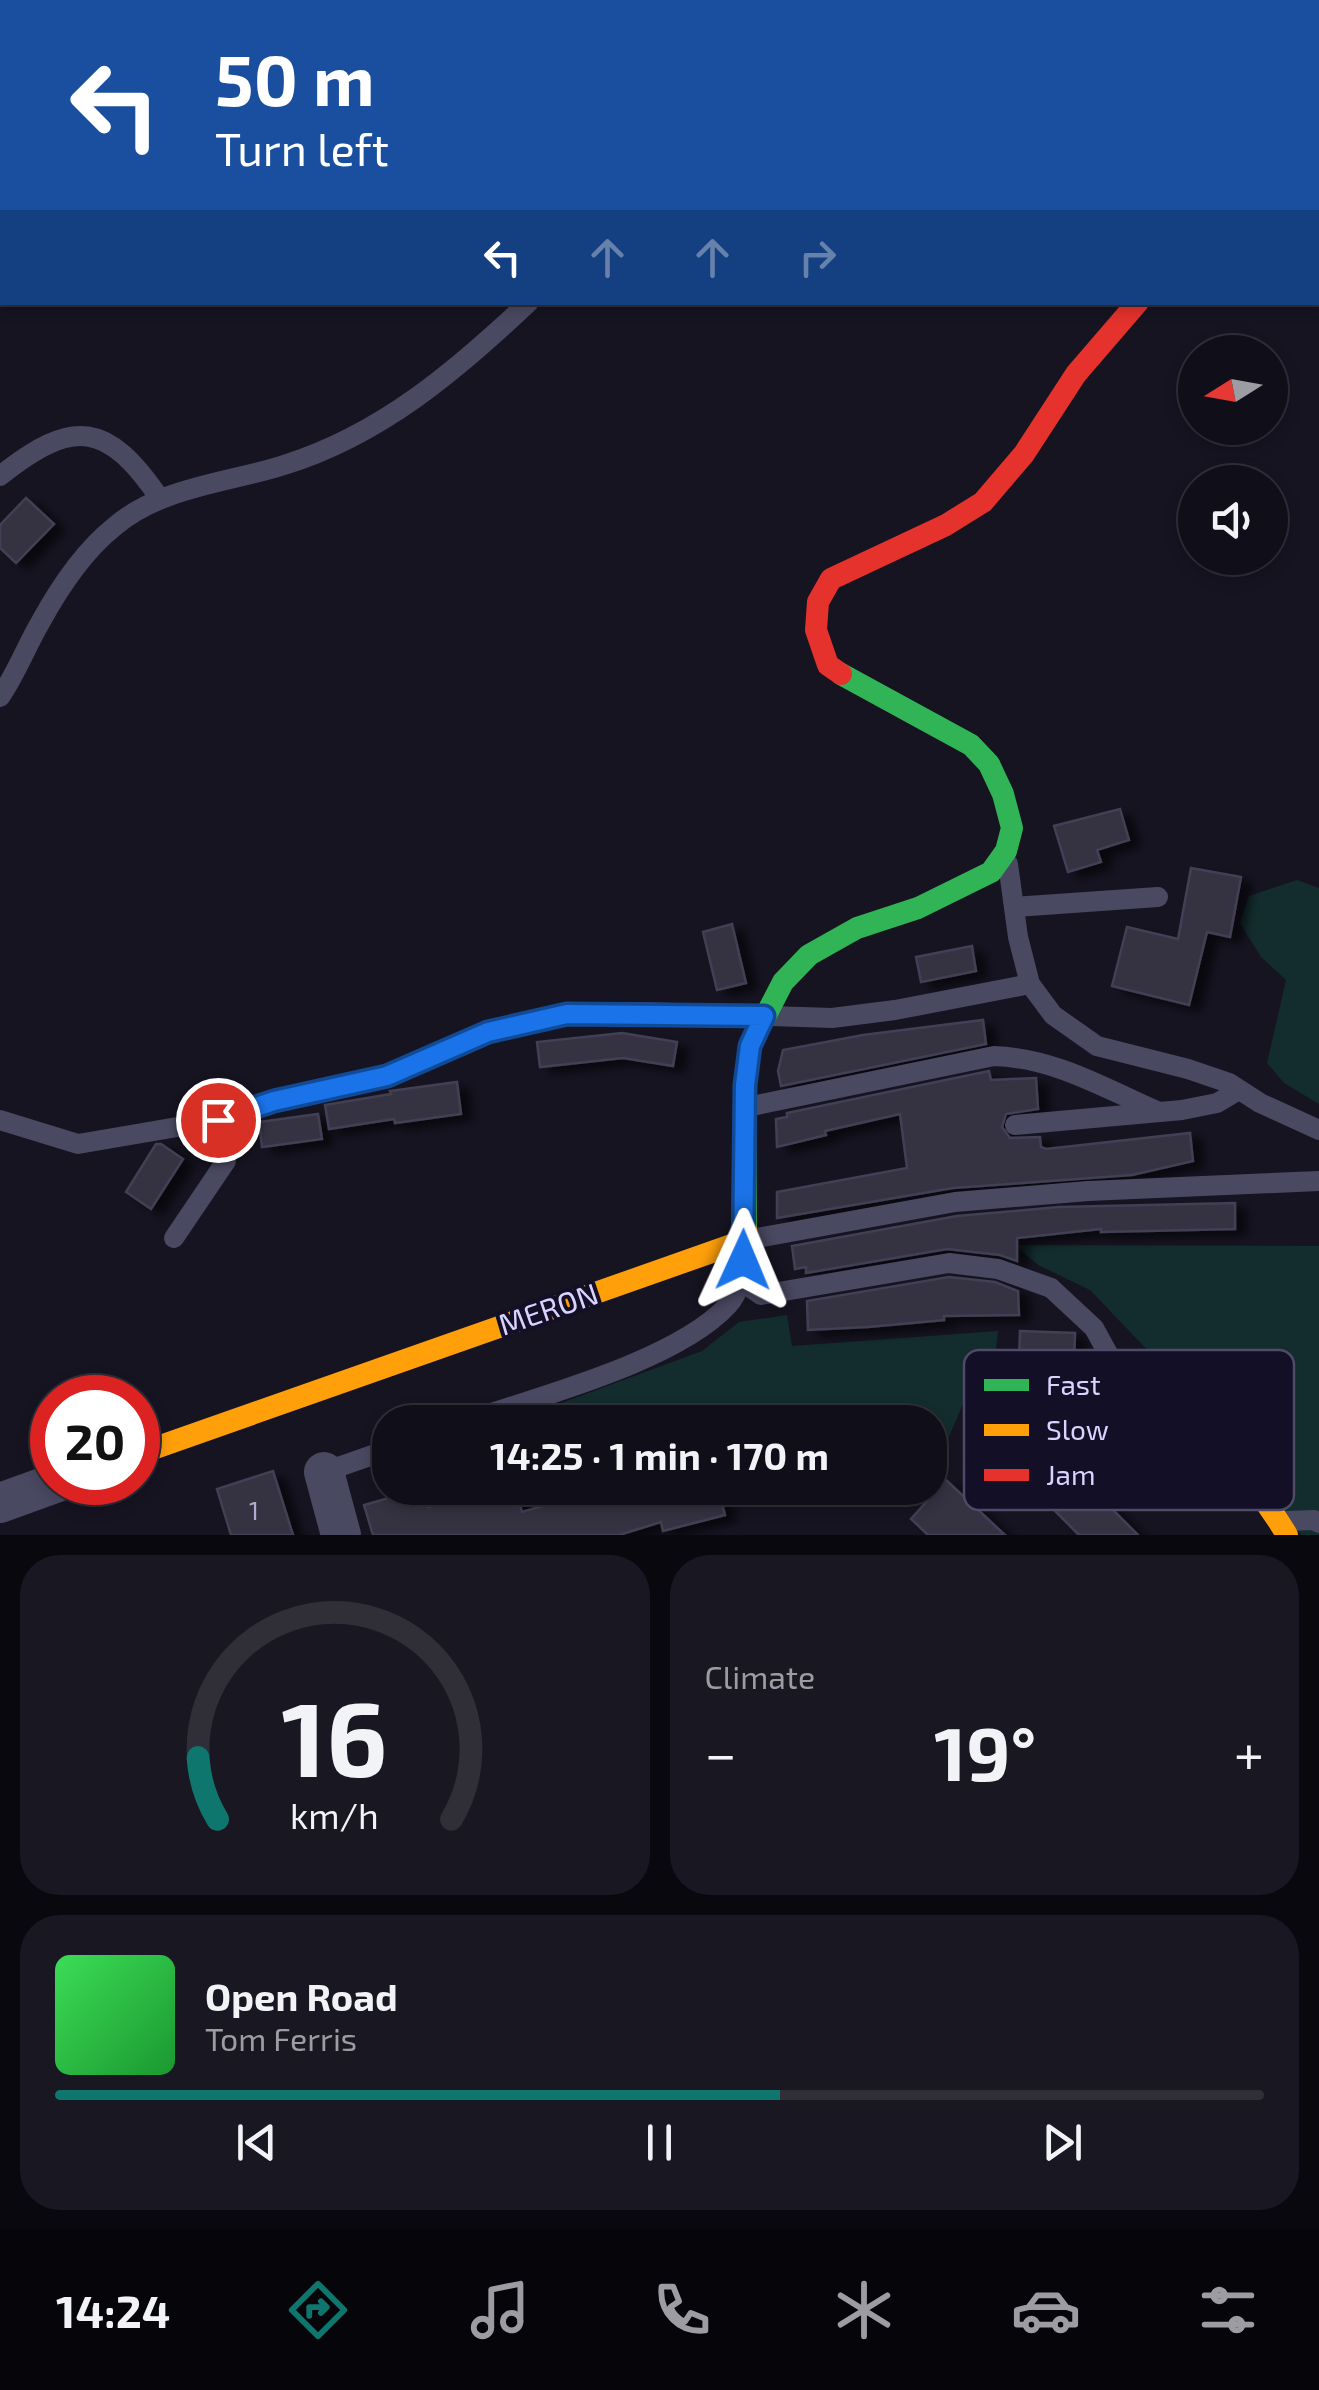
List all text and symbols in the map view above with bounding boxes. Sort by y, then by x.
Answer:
text: 50 m [215,36,375,120]
icon: left [50,40,180,170]
text: Turn left [215,121,389,175]
icon: left [475,230,530,285]
icon: ahead [580,230,635,285]
icon: ahead [685,230,740,285]
icon: right [790,230,845,285]
north arrow [1178,335,1288,445]
map controls [1178,335,1288,575]
button: sound [1178,465,1288,575]
pin [176,1078,261,1163]
icon: arrive [191,1093,246,1148]
position arrow [691,1208,795,1312]
street label: MERON [494,1274,602,1342]
legend [964,1350,1294,1510]
text: Fast [1046,1367,1101,1401]
speed limit sign: 20 [30,1375,160,1505]
text: Slow [1046,1412,1109,1446]
text: 14:25 · 1 min · 170 m [490,1432,829,1478]
text: Jam [1046,1457,1095,1491]
house number: 1 [249,1495,259,1525]
text: Climate [705,1657,815,1695]
text: 16 [282,1673,388,1798]
text: 19° [934,1706,1036,1796]
text: − [705,1719,737,1785]
text: + [1234,1719,1264,1785]
text: km/h [290,1793,379,1836]
text: Open Road [205,1973,398,2019]
text: Tom Ferris [205,2019,357,2057]
icon: previous [229,2115,284,2170]
icon: pause [632,2115,687,2170]
icon: next [1035,2115,1090,2170]
icon: directions [283,2275,353,2345]
icon: music [465,2275,535,2345]
icon: phone [647,2275,717,2345]
icon: climate [829,2275,899,2345]
icon: car [1011,2275,1081,2345]
icon: filters [1193,2275,1263,2345]
text: 14:24 [56,2283,171,2337]

